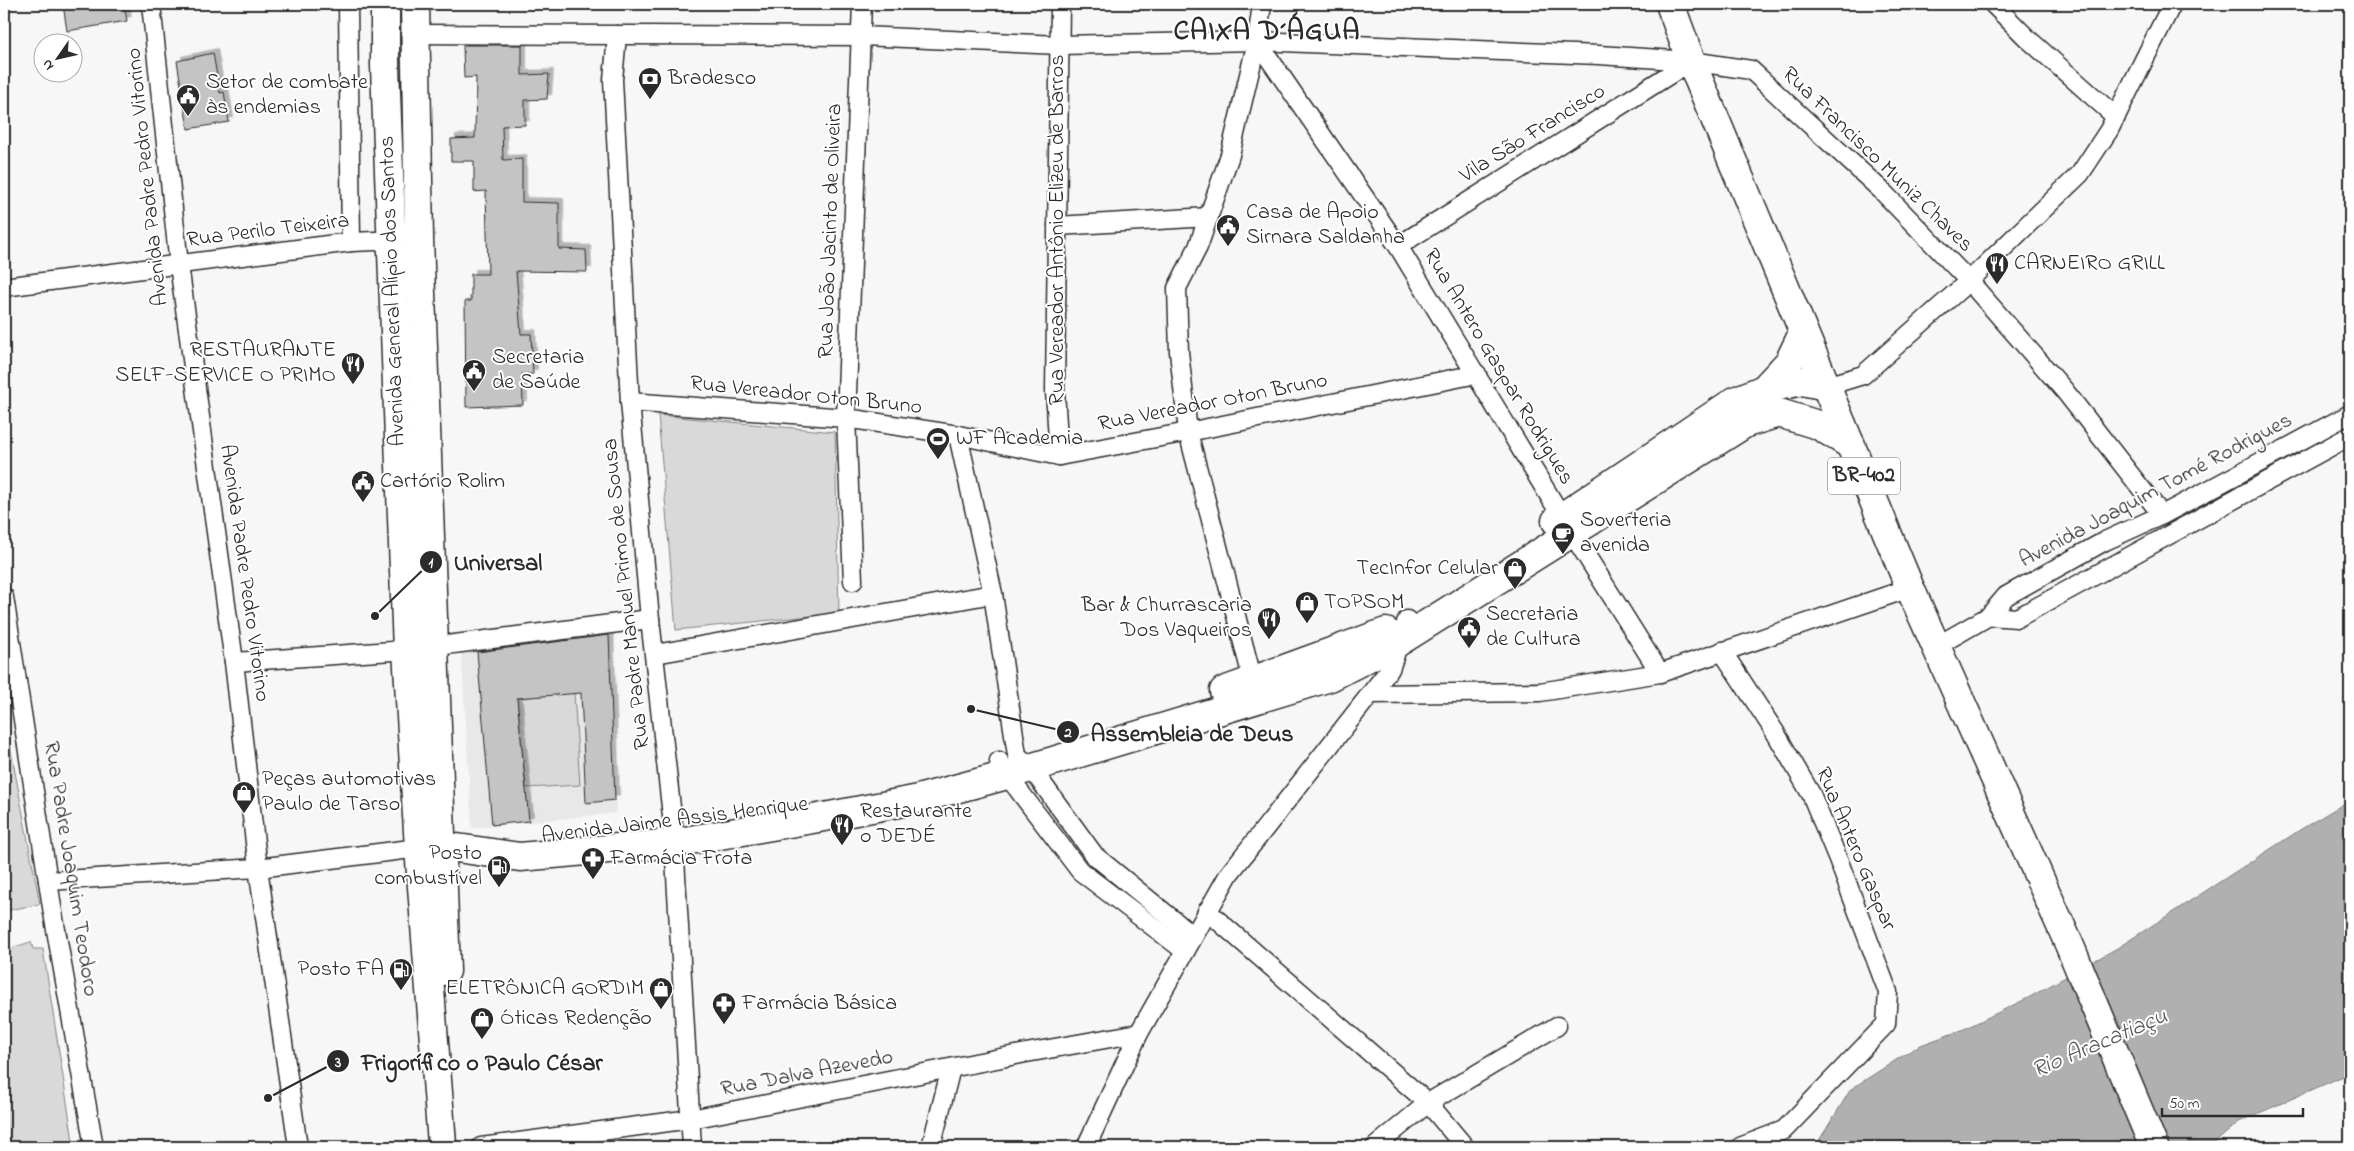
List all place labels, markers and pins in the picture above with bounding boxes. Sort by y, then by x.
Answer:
place label: Bradesco [667,63,756,95]
bank icon: Bradesco [637,66,663,100]
place label: Setor de combate às endemias [206,67,368,124]
public building icon: Setor de combate às endemias [175,83,201,117]
place label: Casa de Apoio Sirnara Saldanha [1246,197,1405,254]
public building icon: Casa de Apoio Sirnara Saldanha [1215,213,1241,247]
place label: CARNEIRO GRILL [2014,248,2166,280]
restaurant icon: CARNEIRO GRILL [1984,251,2010,285]
place label: RESTAURANTE SELF-SERVICE O PRIMO [115,335,336,392]
place label: Secretaria de Saúde [492,342,584,399]
restaurant icon: RESTAURANTE SELF-SERVICE O PRIMO [340,351,366,385]
public building icon: Secretaria de Saúde [461,358,487,392]
place label: WF Academia [956,423,1083,455]
sports icon: WF Academia [925,426,951,460]
place label: Cartório Rolim [380,466,505,498]
public building icon: Cartório Rolim [350,469,376,503]
place label: Soverteria avenida [1580,505,1671,562]
cafe icon: Soverteria avenida [1550,521,1576,555]
callout: Universal [419,542,552,581]
place label: TecInfor Celular [1357,553,1498,585]
shop icon: TecInfor Celular [1502,556,1528,590]
place label: TOPSOM [1324,587,1404,619]
place label: Bar & Churrascaria Dos Vaqueiros [1080,590,1252,647]
shop icon: TOPSOM [1294,590,1320,624]
place label: Secretaria de Cultura [1486,599,1581,656]
restaurant icon: Bar & Churrascaria Dos Vaqueiros [1256,606,1282,640]
public building icon: Secretaria de Cultura [1456,615,1482,649]
callout: Assembleia de Deus [1055,713,1304,752]
place label: Peças automotivas Paulo de Tarso [262,764,436,821]
shop icon: Peças automotivas Paulo de Tarso [231,780,257,814]
place label: Restaurante o DEDÉ [860,796,972,853]
restaurant icon: Restaurante o DEDÉ [829,812,855,846]
place label: Posto combustível [374,838,482,895]
place label: Farmácia Frota [609,843,752,875]
pharmacy icon: Farmácia Frota [580,846,606,880]
fuel station icon: Posto combustível [486,854,512,888]
place label: Posto FA [298,954,384,986]
fuel station icon: Posto FA [388,957,414,991]
place label: ELETRÔNICA GORDIM [445,973,644,1005]
shop icon: ELETRÔNICA GORDIM [648,976,674,1010]
place label: Farmácia Básica [741,988,897,1020]
pharmacy icon: Farmácia Básica [711,991,737,1025]
place label: Óticas Redenção [500,1003,652,1035]
shop icon: Óticas Redenção [469,1006,495,1040]
callout: Frigorífico o Paulo César [326,1042,613,1081]

